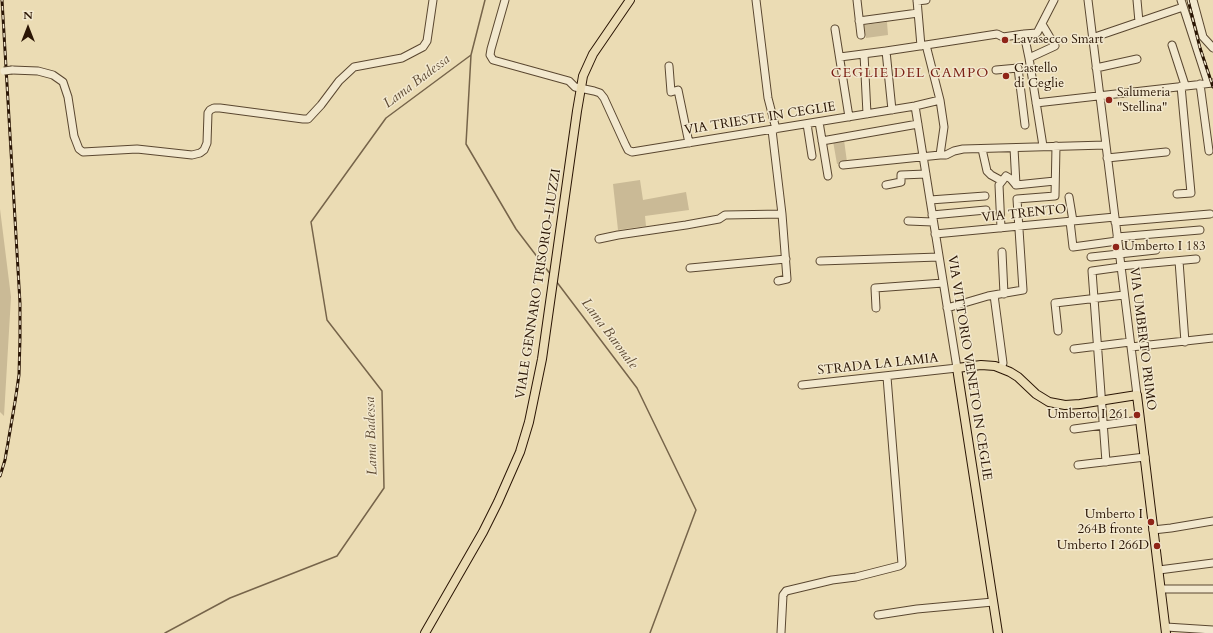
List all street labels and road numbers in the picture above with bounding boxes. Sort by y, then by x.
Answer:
street label: VIA TRIESTE IN CEGLIE [683,99,837,139]
street label: VIALE GENNARO TRISORIO-LIUZZI [513,168,565,400]
street label: VIA TRENTO [981,202,1067,226]
street label: VIA VITTORIO VENETO IN CEGLIE [943,254,995,482]
street label: VIA UMBERTO PRIMO [1125,266,1159,412]
street label: STRADA LA LAMIA [817,351,939,379]

